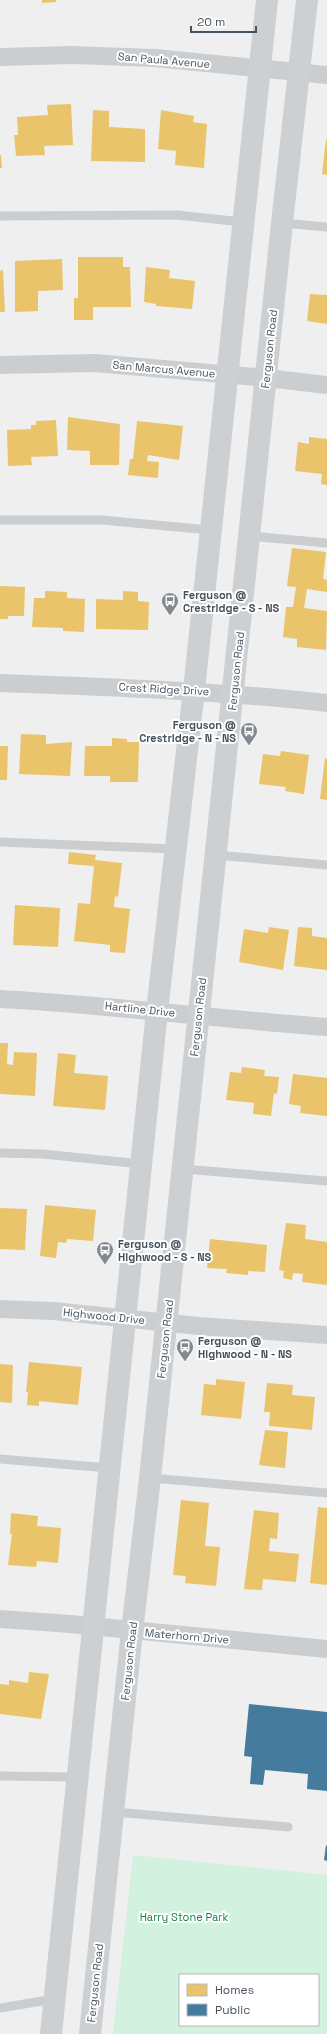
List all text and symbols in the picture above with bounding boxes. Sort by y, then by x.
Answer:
scale bar [191,8,256,34]
text: 20 m [197,14,225,30]
street label: San Paula Avenue [117,49,211,71]
street label: Ferguson Road [258,309,280,389]
street label: San Marcus Avenue [112,358,216,380]
place label: Ferguson @ Crestridge - S - NS [183,588,279,615]
bus stop icon: Ferguson @ Crestridge - S - NS [160,591,180,616]
street label: Ferguson Road [225,631,247,711]
street label: Crest Ridge Drive [118,680,210,698]
place label: Ferguson @ Crestridge - N - NS [139,718,236,745]
bus stop icon: Ferguson @ Crestridge - N - NS [239,721,259,746]
street label: Ferguson Road [187,977,209,1057]
street label: Hartline Drive [104,998,176,1020]
place label: Ferguson @ Highwood - S - NS [118,1237,212,1264]
bus stop icon: Ferguson @ Highwood - S - NS [95,1240,115,1265]
street label: Ferguson Road [154,1299,176,1379]
street label: Highwood Drive [62,1305,146,1327]
place label: Ferguson @ Highwood - N - NS [198,1334,292,1361]
bus stop icon: Ferguson @ Highwood - N - NS [175,1337,195,1362]
street label: Ferguson Road [118,1621,140,1701]
street label: Materhorn Drive [144,1625,230,1647]
park label: Harry Stone Park [140,1910,228,1924]
street label: Ferguson Road [84,1943,106,2023]
legend [179,1974,319,2026]
text: Homes [215,1982,254,1998]
text: Public [215,2002,250,2018]

